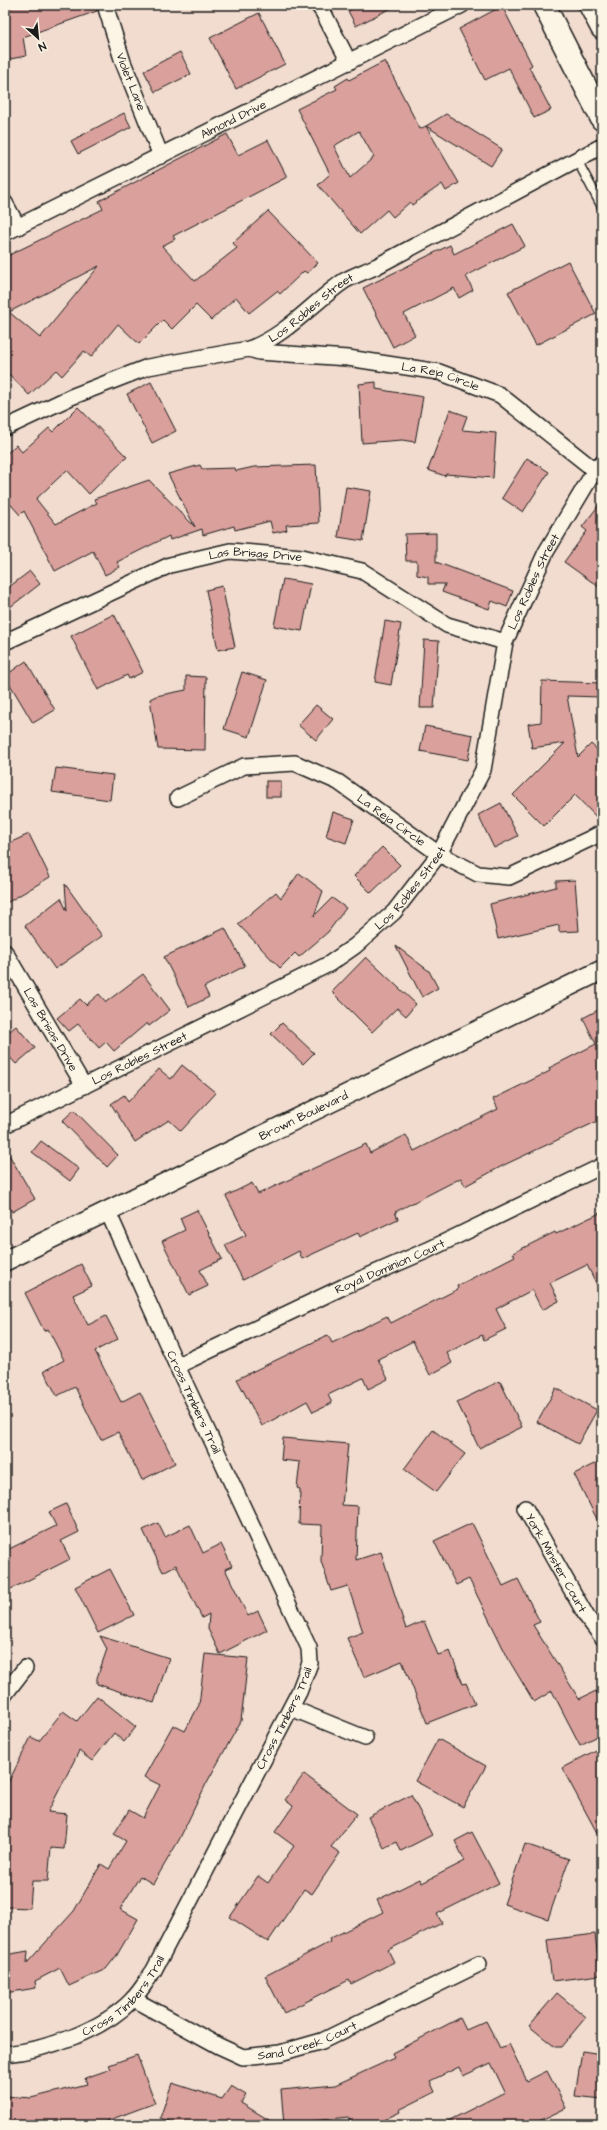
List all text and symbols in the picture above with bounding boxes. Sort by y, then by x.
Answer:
north arrow [18,18,58,58]
text: N [36,38,49,55]
street label: Violet Lane [112,51,150,114]
street label: Almond Drive [198,96,270,143]
street label: Los Robles Street [265,269,356,347]
street label: La Reja Circle [400,358,482,396]
street label: Los Robles Street [504,531,564,632]
street label: Las Brisas Drive [207,543,303,566]
street label: La Reja Circle [353,790,429,851]
street label: Los Robles Street [371,843,451,934]
street label: Las Brisas Drive [19,985,82,1075]
street label: Los Robles Street [89,1028,190,1090]
street label: Brown Boulevard [256,1087,351,1145]
street label: Royal Dominion Court [332,1235,448,1299]
street label: Cross Timbers Trail [162,1348,225,1457]
street label: York Minster Court [521,1510,591,1616]
street label: Cross Timbers Trail [252,1665,317,1773]
street label: Cross Timbers Trail [79,1953,169,2041]
street label: Sand Creek Court [257,2017,360,2064]

